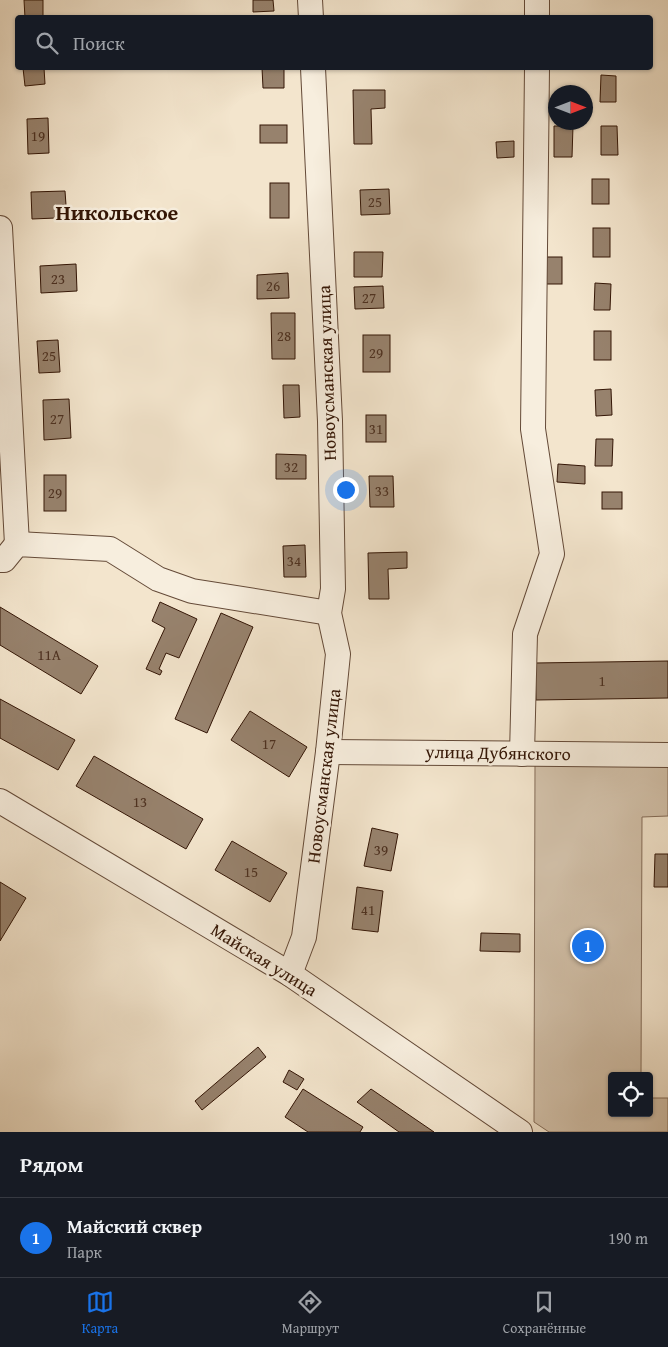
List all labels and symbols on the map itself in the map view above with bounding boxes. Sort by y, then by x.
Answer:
north arrow [548,85,593,130]
house number: 19 [31,125,45,146]
house number: 25 [368,191,382,212]
district label: Никольское [56,196,179,228]
house number: 23 [51,268,65,289]
house number: 26 [266,275,280,296]
street label: Новоусманская улица [310,284,343,461]
house number: 27 [362,287,376,308]
house number: 28 [277,325,291,346]
house number: 29 [369,342,383,363]
house number: 25 [42,345,56,366]
house number: 27 [50,408,64,429]
house number: 31 [369,418,383,439]
house number: 32 [284,456,298,477]
your location [333,477,359,503]
house number: 33 [375,480,389,501]
house number: 29 [48,482,62,503]
house number: 34 [287,550,301,571]
house number: 11А [37,644,61,665]
house number: 1 [598,670,606,691]
street label: Новоусманская улица [299,687,348,865]
house number: 17 [262,733,276,754]
street label: улица Дубянского [424,738,571,767]
house number: 13 [133,791,147,812]
house number: 39 [374,839,388,860]
house number: 15 [244,861,258,882]
house number: 41 [361,899,375,920]
street label: Майская улица [206,916,323,1003]
pin: 1 [572,927,604,965]

